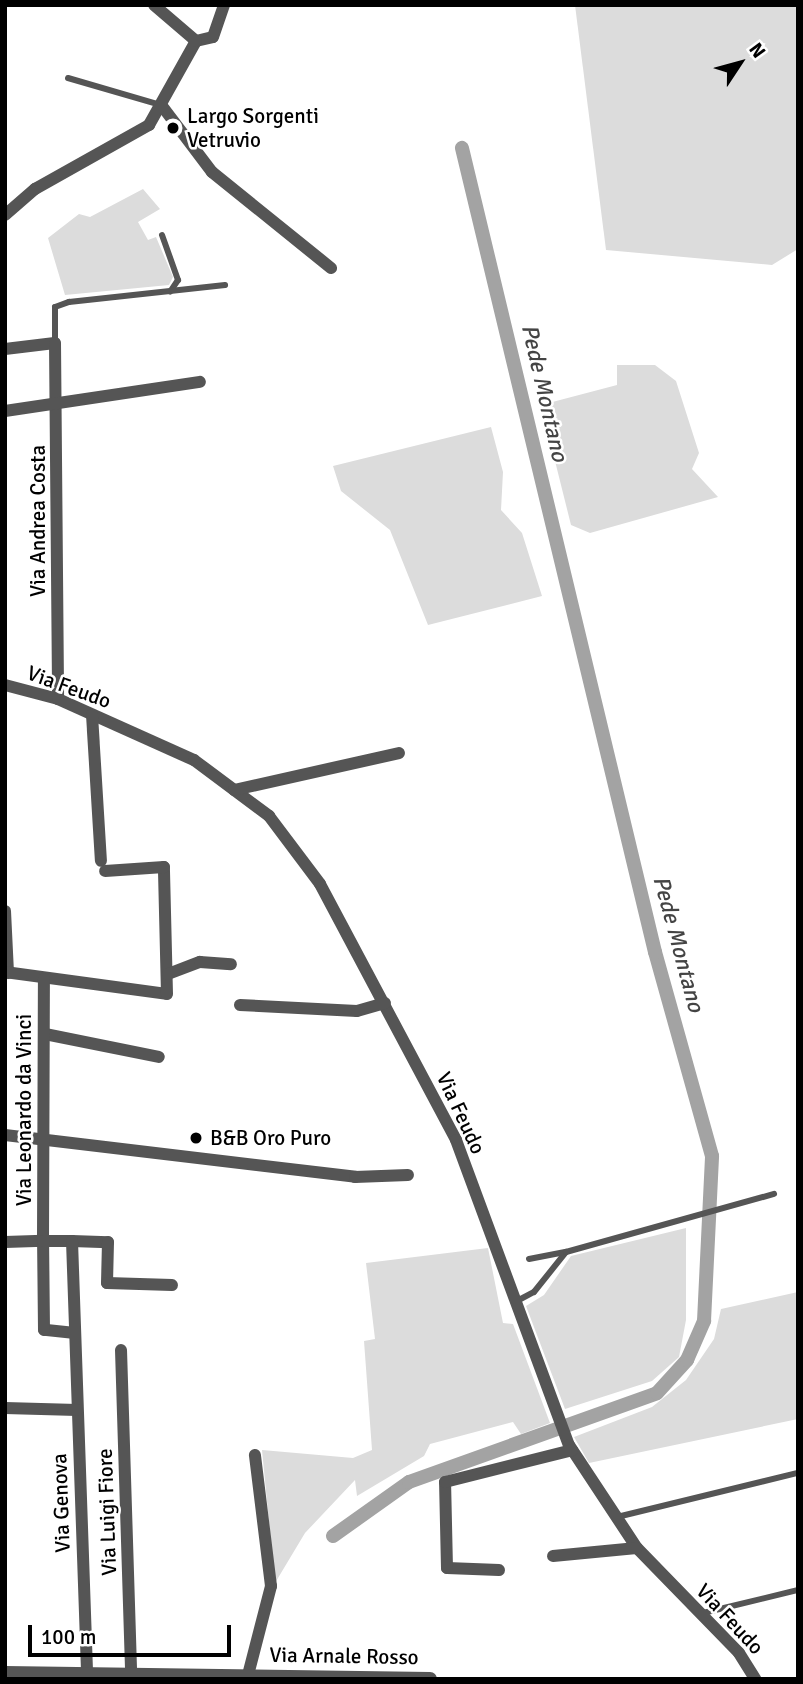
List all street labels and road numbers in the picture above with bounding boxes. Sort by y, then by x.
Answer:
street label: Via Andrea Costa [25,445,51,597]
street label: Via Feudo [24,660,114,714]
street label: Via Leonardo da Vinci [11,1014,37,1206]
street label: Via Feudo [431,1068,491,1158]
street label: Via Luigi Fiore [92,1448,122,1576]
street label: Via Genova [47,1453,75,1553]
street label: Via Feudo [691,1578,769,1660]
street label: Via Arnale Rosso [269,1642,419,1670]

